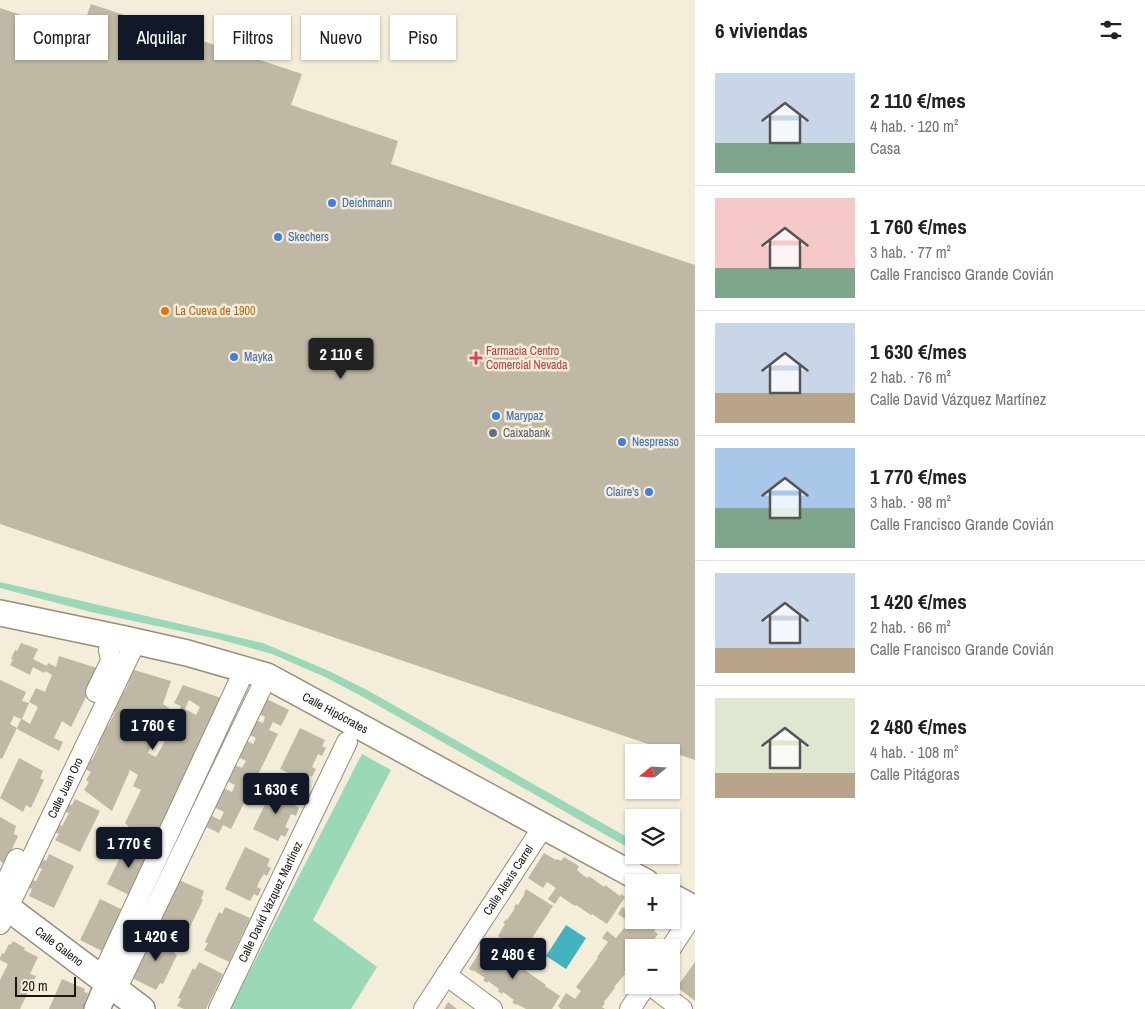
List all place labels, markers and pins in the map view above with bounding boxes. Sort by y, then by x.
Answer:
place label: Deichmann [342,195,392,211]
marker: Deichmann [326,197,338,209]
place label: Skechers [288,229,329,245]
marker: Skechers [272,231,284,243]
place label: La Cueva de 1900 [175,303,255,319]
marker: La Cueva de 1900 [159,305,171,317]
pin: 2 110 € [295,338,387,380]
place label: Farmacia Centro Comercial Nevada [486,343,568,373]
place label: Mayka [244,349,274,365]
marker: Mayka [228,351,240,363]
marker: Farmacia Centro Comercial Nevada [470,352,482,364]
place label: Marypaz [506,408,544,424]
marker: Marypaz [490,410,502,422]
place label: Caixabank [503,425,550,441]
marker: Caixabank [487,427,499,439]
place label: Nespresso [632,434,679,450]
marker: Nespresso [616,436,628,448]
place label: Claire's [606,484,639,500]
marker: Claire's [643,486,655,498]
pin: 1 760 € [107,708,199,751]
pin: 1 630 € [230,772,322,815]
pin: 1 770 € [83,826,175,869]
pin: 1 420 € [110,920,202,962]
pin: 2 480 € [467,938,559,980]

